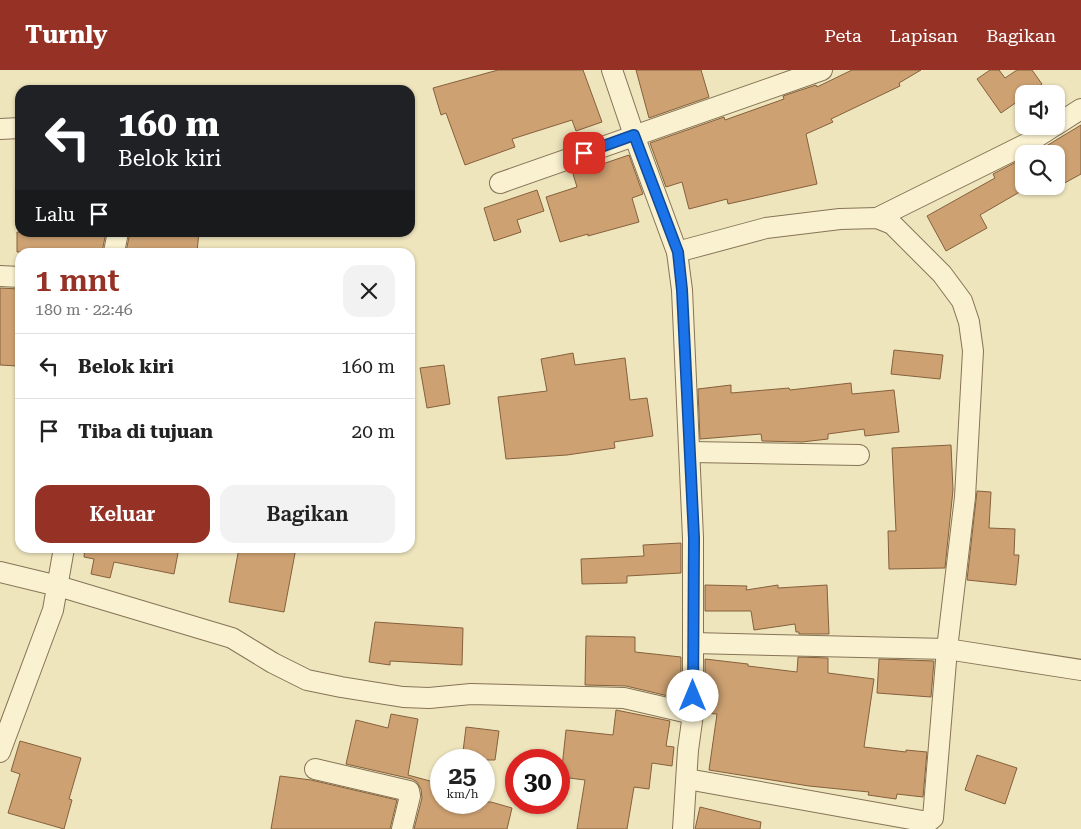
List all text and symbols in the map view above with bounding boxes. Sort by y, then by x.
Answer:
text: Turnly [25,21,108,49]
text: Peta [824,25,862,46]
text: Lapisan [890,25,958,46]
text: Bagikan [986,25,1056,46]
map controls [1015,85,1065,195]
button: sound [1015,85,1065,135]
text: 160 m [118,104,219,145]
icon: left [35,105,100,170]
pin [563,132,605,174]
icon: arrive [570,139,598,167]
button: search [1015,145,1065,195]
text: Belok kiri [118,146,222,171]
icon: arrive [85,200,113,228]
text: Lalu [35,203,75,226]
text: 1 mnt [35,263,120,298]
button: close [343,265,395,317]
text: 180 m · 22:46 [35,300,133,319]
icon: left [35,352,63,380]
text: Belok kiri [78,355,174,378]
text: 160 m [341,355,395,378]
icon: arrive [35,417,63,445]
text: Tiba di tujuan [78,420,213,443]
text: 20 m [352,420,395,443]
button: Keluar [35,485,210,543]
button: Bagikan [220,485,395,543]
position arrow [666,669,718,721]
speed limit sign: 30 [505,749,570,814]
text: 25 [448,761,477,790]
text: km/h [446,787,479,801]

